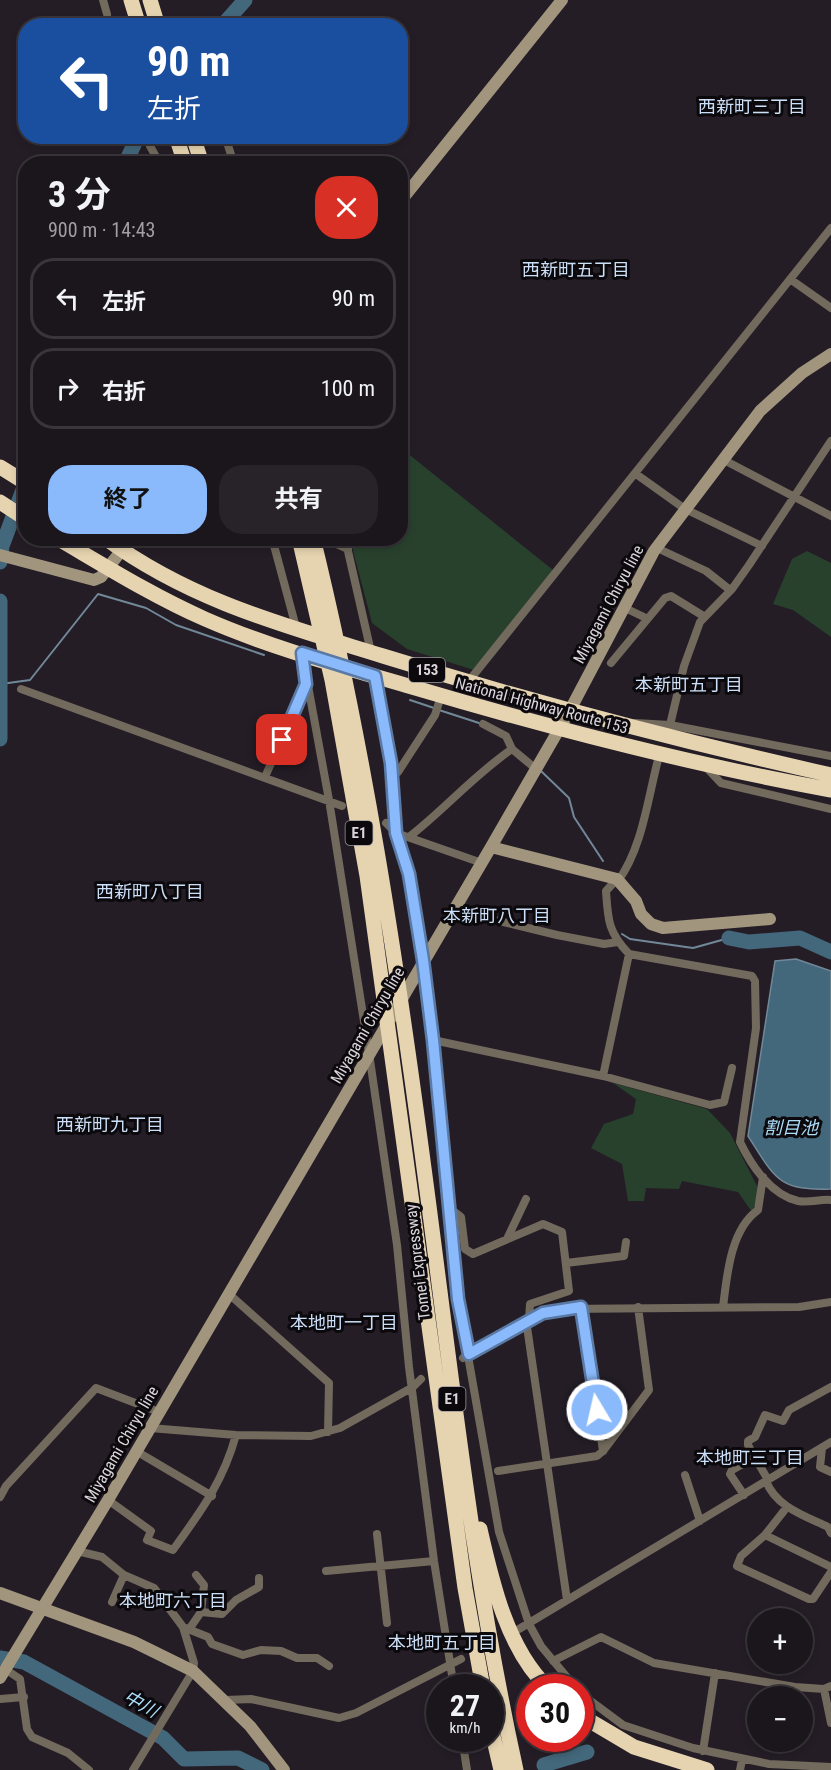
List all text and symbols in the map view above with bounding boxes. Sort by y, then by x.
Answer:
text: 90 m [147,37,230,86]
icon: left [48,42,126,120]
text: 左折 [147,93,201,125]
district label: 西新町三丁目 [698,96,806,117]
text: 3 分 [48,174,111,216]
button: close [315,176,378,239]
text: 900 m · 14:43 [48,218,155,242]
district label: 西新町五丁目 [522,259,630,280]
icon: left [51,282,84,315]
text: 90 m [332,286,375,311]
text: 左折 [102,289,146,314]
icon: right [51,372,84,405]
text: 100 m [321,376,375,401]
text: 右折 [102,379,146,404]
button: 終了 [48,465,207,534]
button: 共有 [219,465,378,534]
street label: Miyagami Chiryu line [569,542,648,667]
road number: 153 [409,658,445,682]
street label: National Highway Route 153 [453,673,630,738]
district label: 本新町五丁目 [635,674,743,695]
pin [256,714,307,765]
icon: arrive [265,723,298,756]
road number: E1 [346,821,372,845]
district label: 西新町八丁目 [96,881,204,902]
district label: 本新町八丁目 [443,905,551,926]
street label: Miyagami Chiryu line [326,964,408,1087]
district label: 西新町九丁目 [56,1114,164,1135]
water label: 割目池 [764,1117,820,1138]
street label: Tomei Expressway [401,1203,434,1321]
district label: 本地町一丁目 [290,1312,398,1333]
position arrow [565,1378,629,1442]
street label: Miyagami Chiryu line [80,1383,162,1506]
road number: E1 [438,1387,466,1411]
district label: 本地町三丁目 [696,1447,804,1468]
district label: 本地町六丁目 [119,1590,227,1611]
map controls [747,1608,813,1752]
button: + [747,1608,813,1674]
district label: 本地町五丁目 [388,1632,496,1653]
speed limit sign: 30 [516,1674,594,1752]
water label: 中川 [120,1686,164,1722]
button: − [747,1686,813,1752]
text: 27 [450,1688,480,1723]
text: km/h [450,1719,480,1737]

